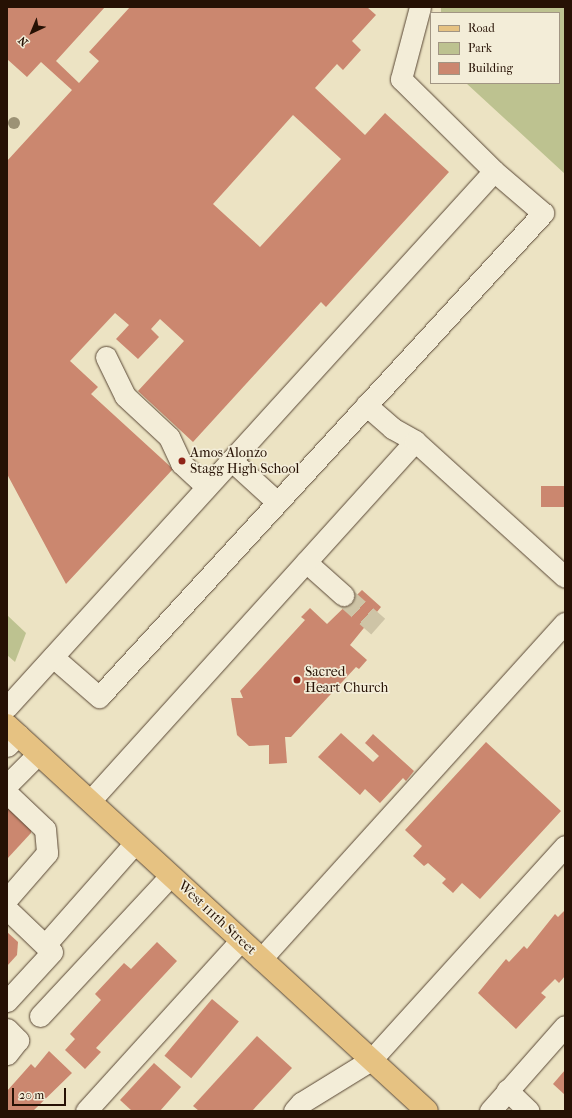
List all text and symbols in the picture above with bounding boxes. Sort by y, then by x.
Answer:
north arrow [12,12,52,52]
legend [430,12,560,84]
text: Road [468,21,495,35]
text: N [16,33,31,49]
text: Park [468,41,492,55]
text: Building [468,61,513,75]
place label: Amos Alonzo Stagg High School [190,445,299,478]
marker: Amos Alonzo Stagg High School [177,456,187,466]
place label: Sacred Heart Church [305,664,388,696]
marker: Sacred Heart Church [292,675,302,685]
street label: West 111th Street [174,878,260,958]
scale bar [14,1080,68,1106]
text: 20 m [19,1088,44,1102]

